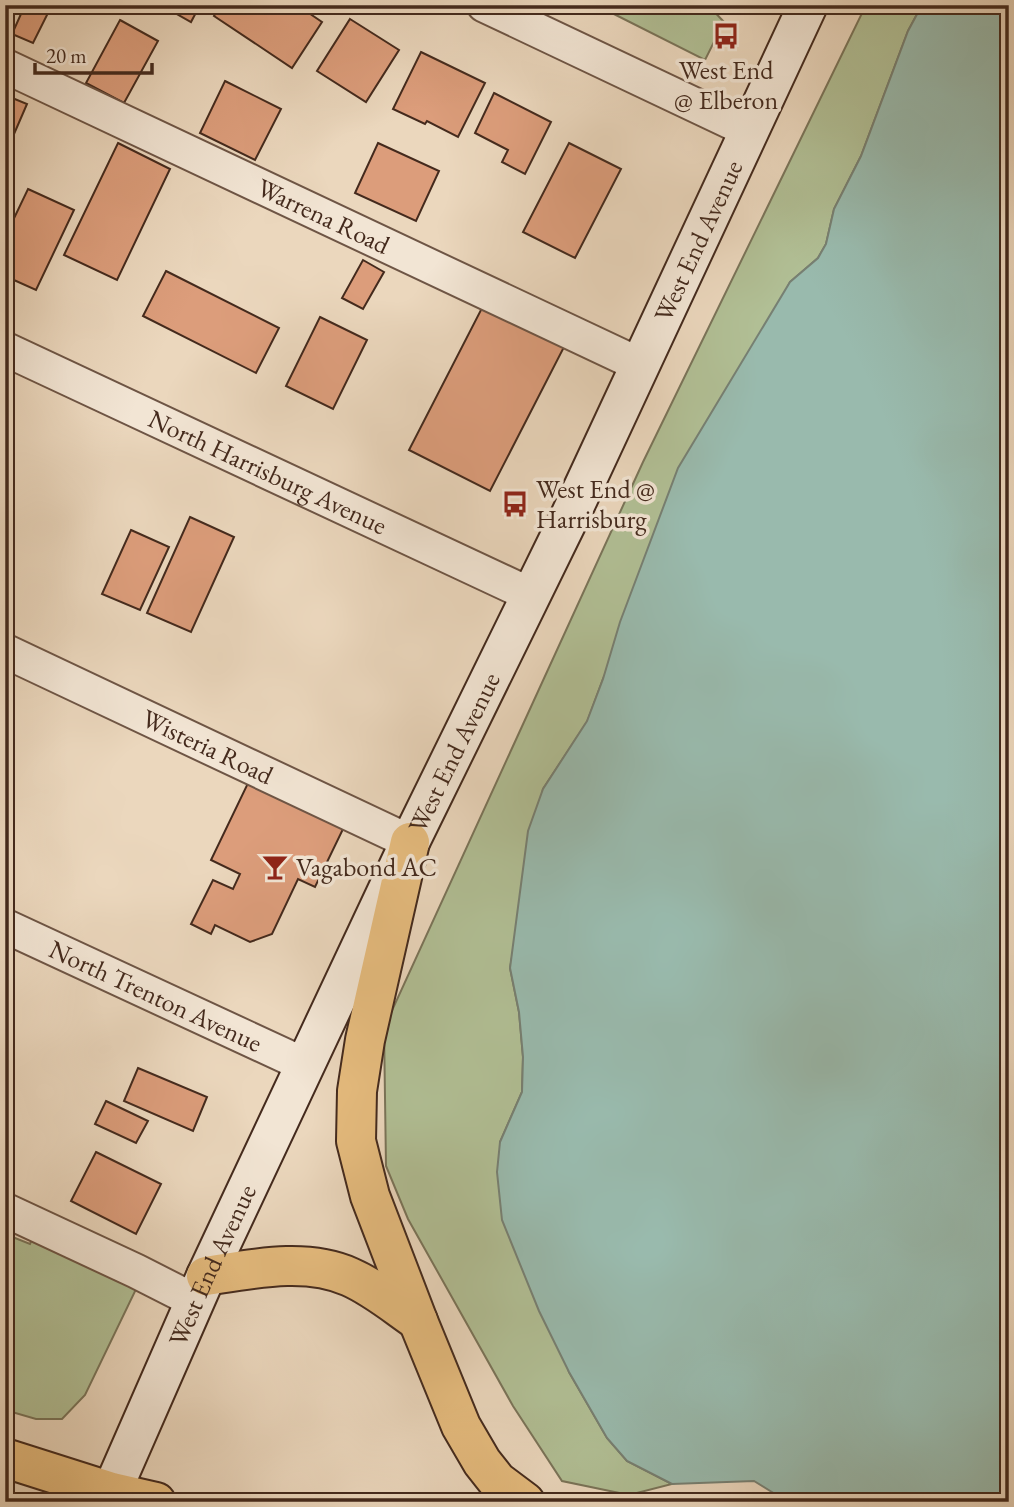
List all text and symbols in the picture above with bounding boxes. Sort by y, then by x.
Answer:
bus stop icon: West End @ Elberon [711,21,741,51]
scale bar [35,32,152,76]
text: 20 m [46,42,87,69]
place label: West End @ Elberon [674,53,778,117]
street label: West End Avenue [646,155,750,327]
street label: Warrena Road [252,170,396,262]
street label: North Harrisburg Avenue [143,401,392,542]
place label: West End @ Harrisburg [536,472,655,536]
bus stop icon: West End @ Harrisburg [500,489,530,519]
street label: West End Avenue [400,667,508,838]
street label: Wisteria Road [136,701,280,792]
place label: Vagabond AC [296,850,437,884]
bar icon: Vagabond AC [260,852,290,882]
street label: North Trenton Avenue [44,932,268,1060]
street label: West End Avenue [160,1179,264,1352]

